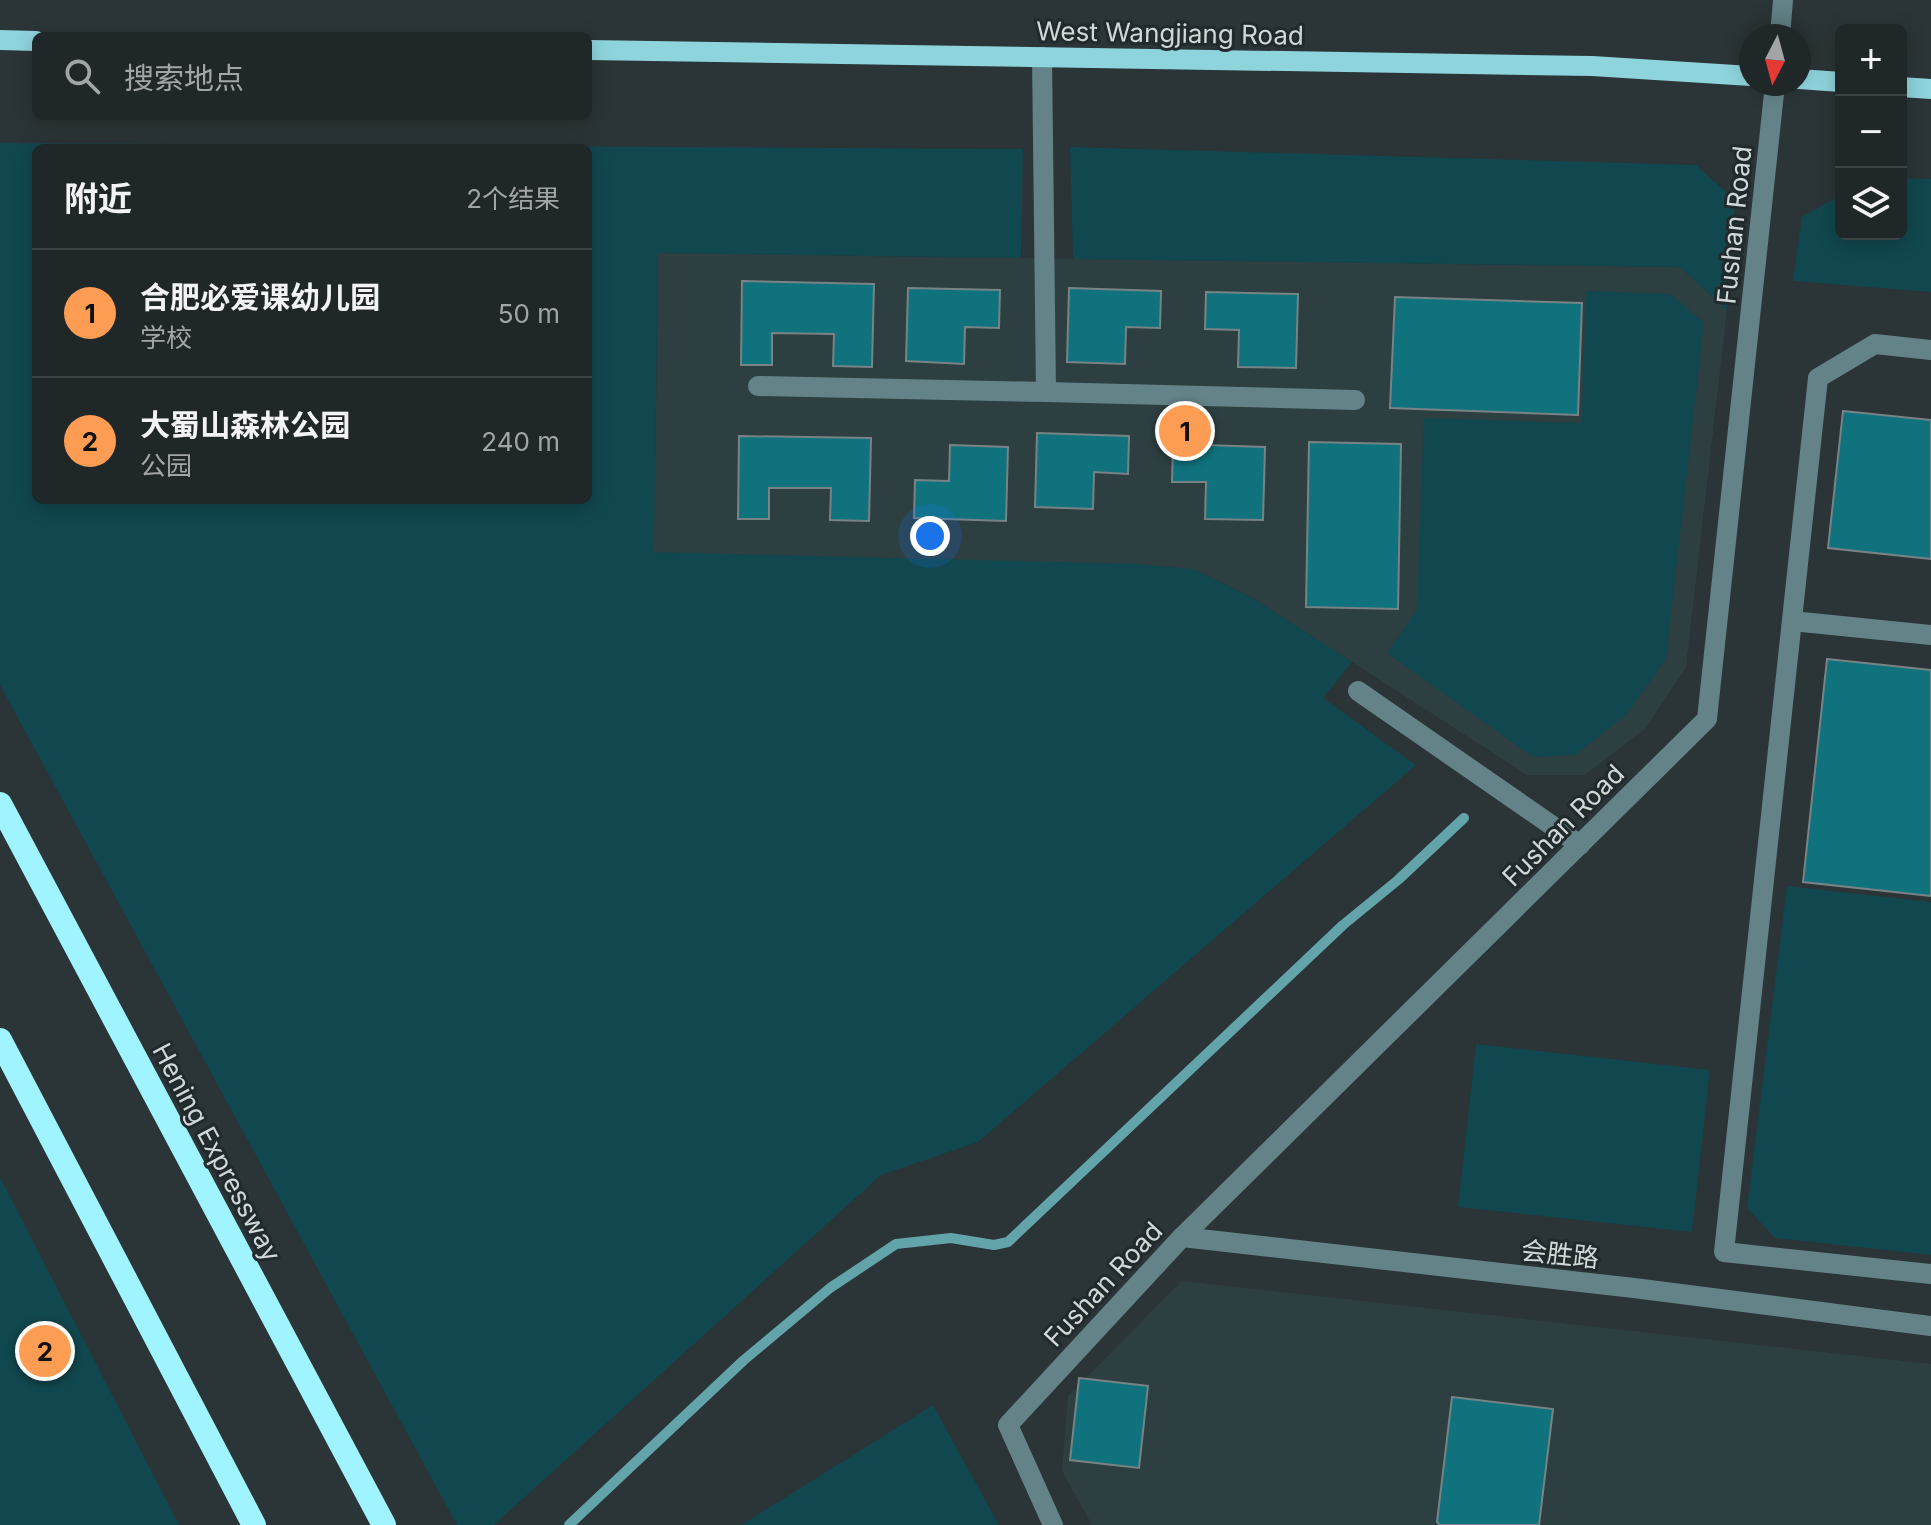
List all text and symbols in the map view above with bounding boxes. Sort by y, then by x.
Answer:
street label: West Wangjiang Road [1036,15,1304,51]
north arrow [1739,24,1811,96]
map controls [1835,24,1907,240]
button: + [1835,24,1907,96]
search box [32,32,592,120]
icon: search [60,54,104,98]
text: 搜索地点 [124,60,244,96]
button: − [1835,96,1907,168]
street label: Fushan Road [1710,144,1758,306]
button: layers [1835,168,1907,240]
text: 附近 [64,178,132,219]
text: 2个结果 [466,183,560,214]
text: 合肥必爱课幼儿园 [140,279,380,315]
text: 1 [84,298,96,329]
text: 50 m [498,298,560,329]
text: 学校 [140,322,192,353]
pin: 1 [1159,401,1211,461]
text: 大蜀山森林公园 [140,407,350,443]
text: 2 [82,426,98,457]
text: 240 m [481,426,560,457]
text: 公园 [140,450,192,481]
your location [910,516,950,556]
street label: Fushan Road [1496,758,1630,892]
street label: Hening Expressway [146,1038,288,1266]
street label: Fushan Road [1037,1215,1169,1353]
street label: 会胜路 [1520,1235,1600,1273]
pin: 2 [19,1321,71,1381]

